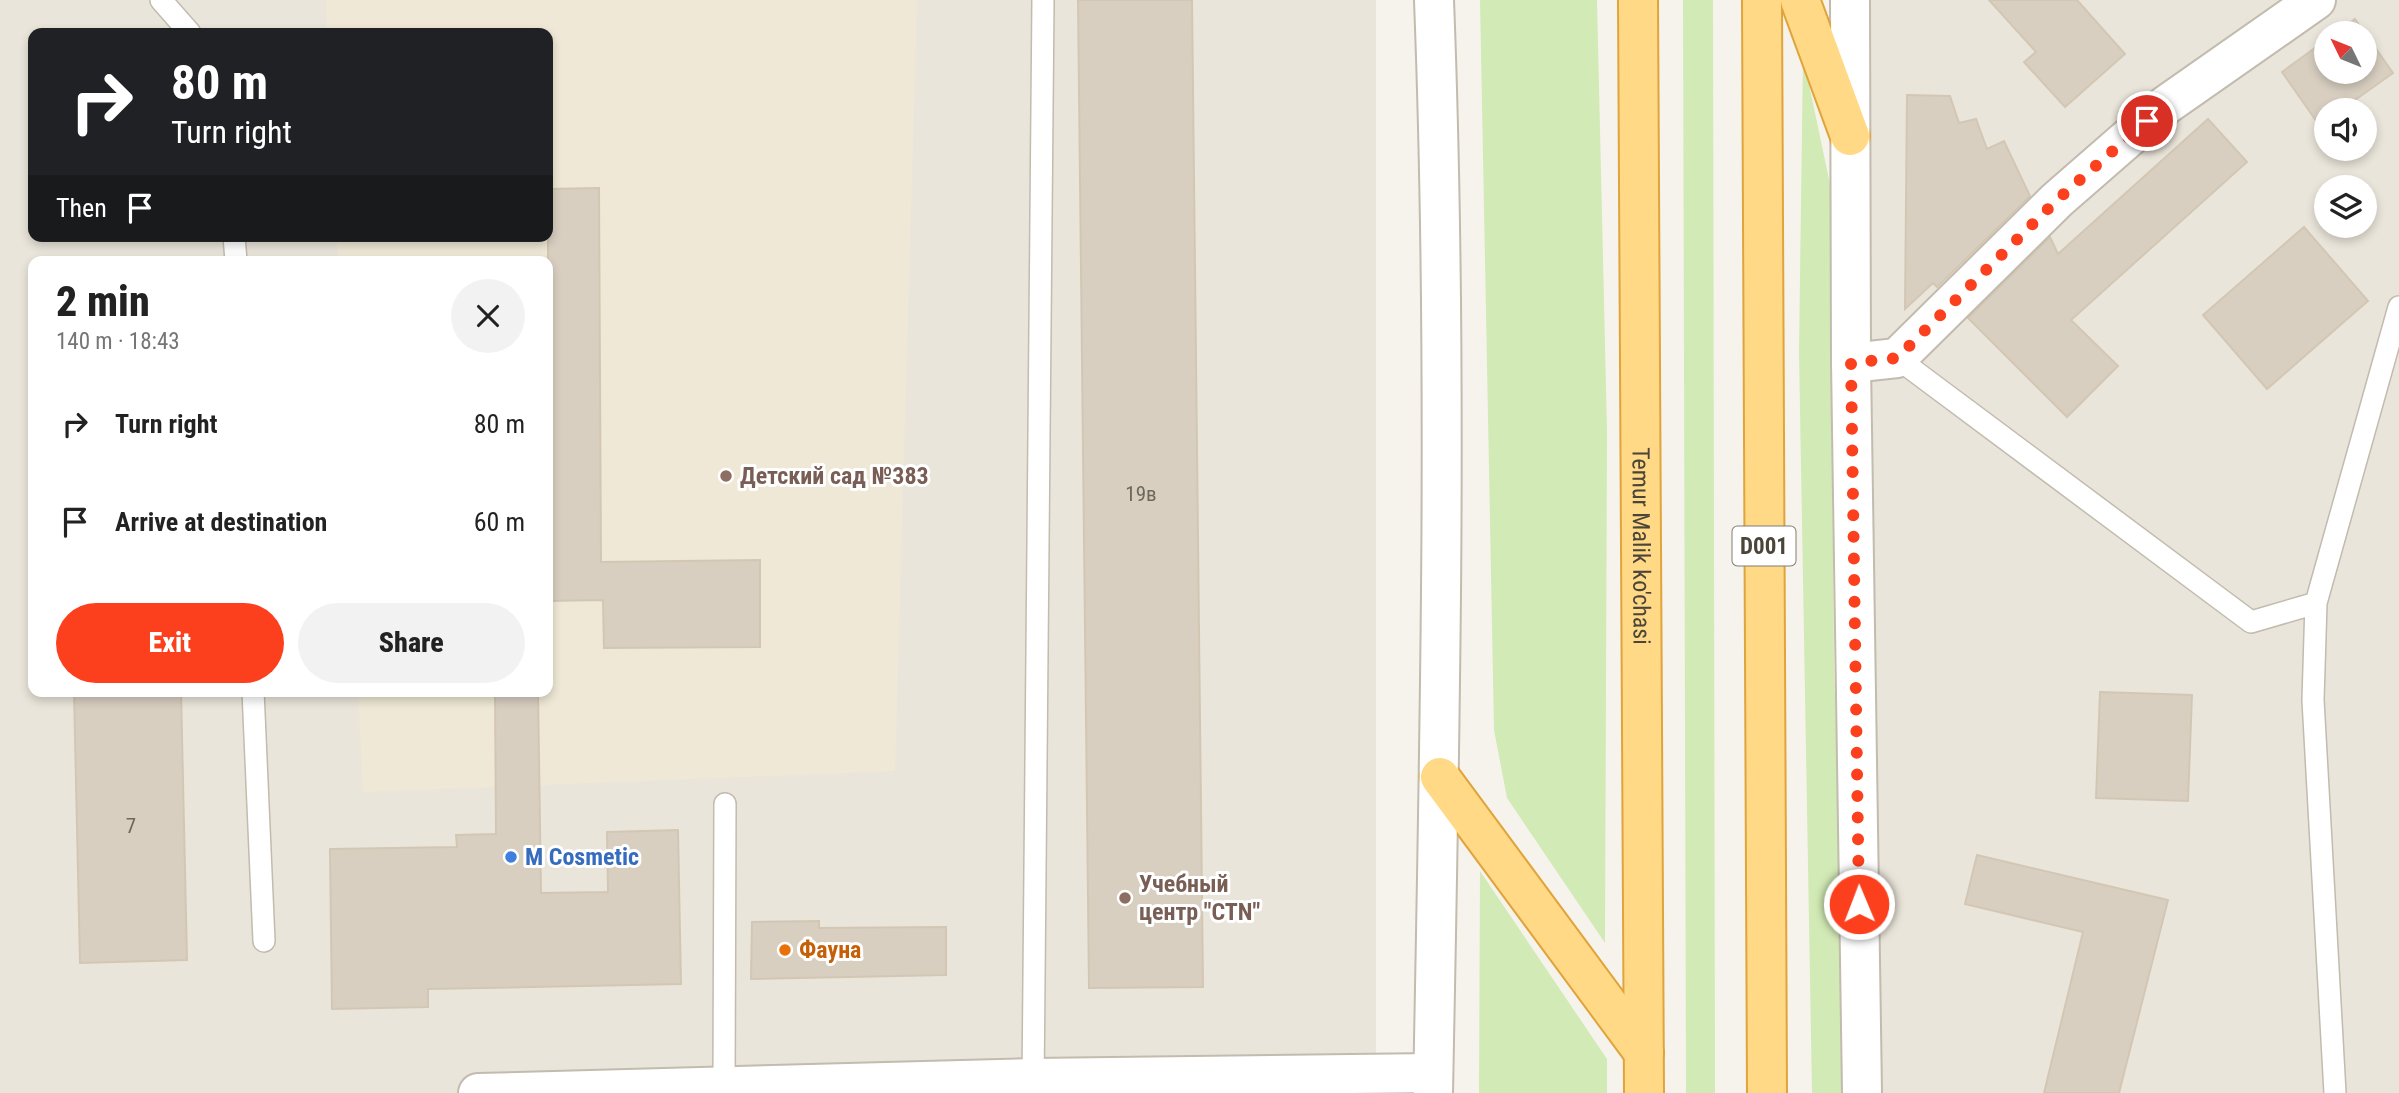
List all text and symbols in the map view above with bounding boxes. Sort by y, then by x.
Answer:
north arrow [2314,21,2376,84]
map controls [2314,21,2377,238]
text: 80 m [171,54,268,111]
icon: right [56,56,147,147]
pin [2117,91,2177,151]
button: sound [2314,98,2377,161]
icon: arrive [2128,102,2166,140]
text: Turn right [171,113,292,151]
button: layers [2314,175,2377,238]
icon: arrive [121,189,159,227]
text: Then [56,193,107,223]
text: 2 min [56,277,150,326]
button: close [451,279,525,353]
text: 140 m · 18:43 [56,328,180,355]
icon: right [56,405,94,443]
text: Turn right [115,409,217,439]
text: 80 m [474,409,525,439]
street label: Temur Malik ko'chasi [1626,447,1656,645]
place label: Детский сад №383 [740,462,929,490]
marker: Детский сад №383 [718,468,734,484]
house number: 19в [1125,482,1157,506]
icon: arrive [56,503,94,541]
text: Arrive at destination [115,507,327,537]
text: 60 m [474,507,525,537]
road number: D001 [1732,526,1796,566]
button: Exit [56,603,284,683]
button: Share [298,603,525,683]
house number: 7 [126,814,136,838]
place label: M Cosmetic [525,843,639,871]
marker: M Cosmetic [503,849,519,865]
position arrow [1822,867,1896,941]
place label: Учебный центр "CTN" [1139,870,1260,926]
marker: Учебный центр "CTN" [1117,890,1133,906]
place label: Фауна [799,936,861,964]
marker: Фауна [777,942,793,958]

